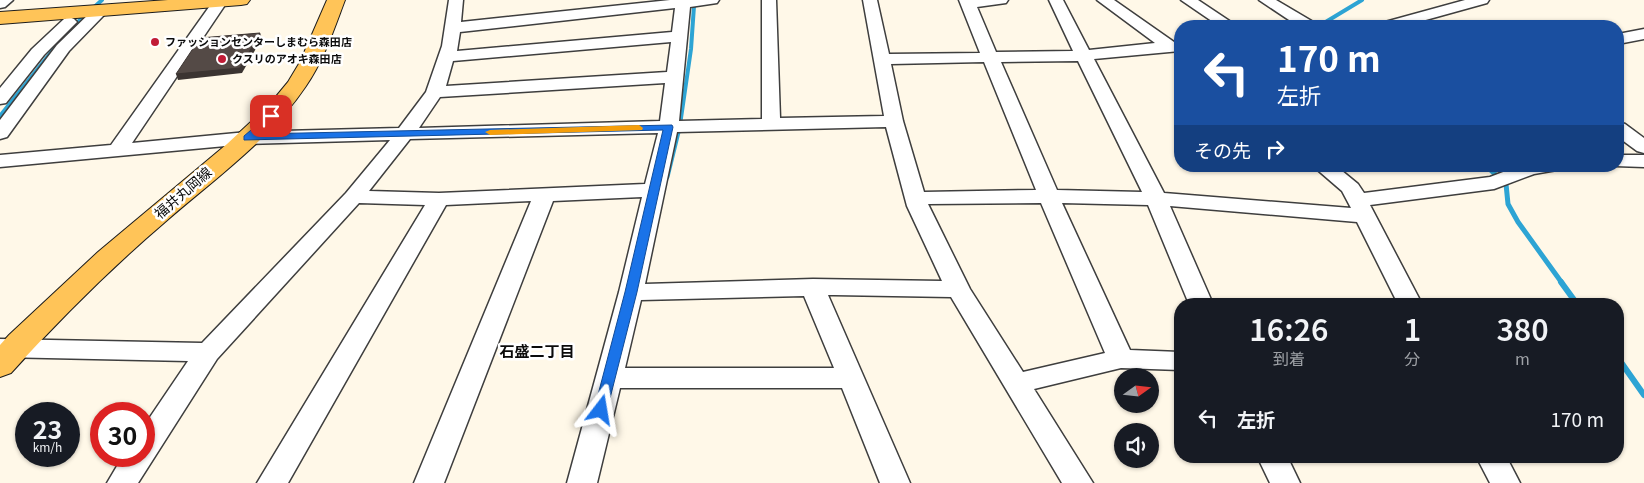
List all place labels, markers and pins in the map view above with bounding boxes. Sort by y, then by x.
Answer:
place label: ファッションセンターしまむら森田店 [165,33,352,49]
marker: ファッションセンターしまむら森田店 [149,36,161,48]
place label: クスリのアオキ森田店 [232,50,342,66]
marker: クスリのアオキ森田店 [216,53,228,65]
pin [250,95,292,137]

